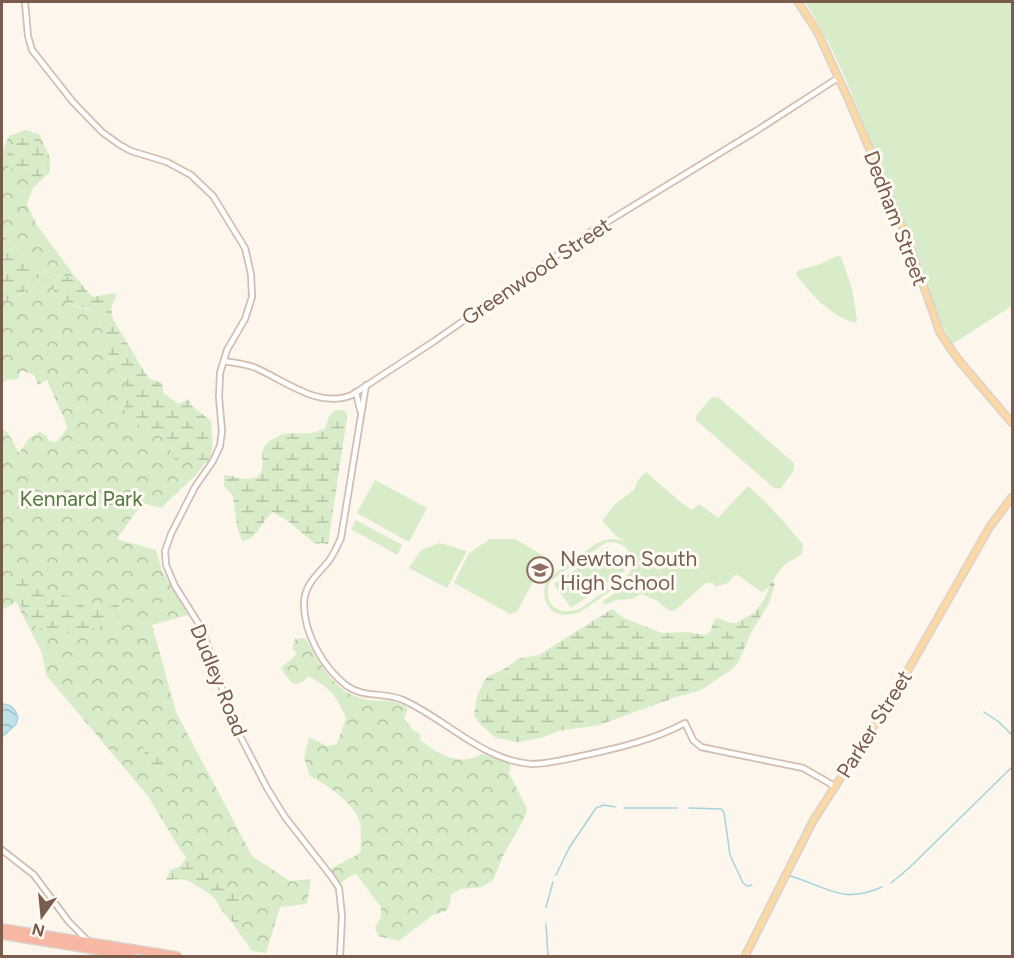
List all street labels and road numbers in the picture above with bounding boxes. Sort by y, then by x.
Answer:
street label: Dedham Street [859,147,933,289]
street label: Greenwood Street [457,212,615,330]
street label: Dudley Road [185,620,253,740]
street label: Parker Street [831,665,917,782]

